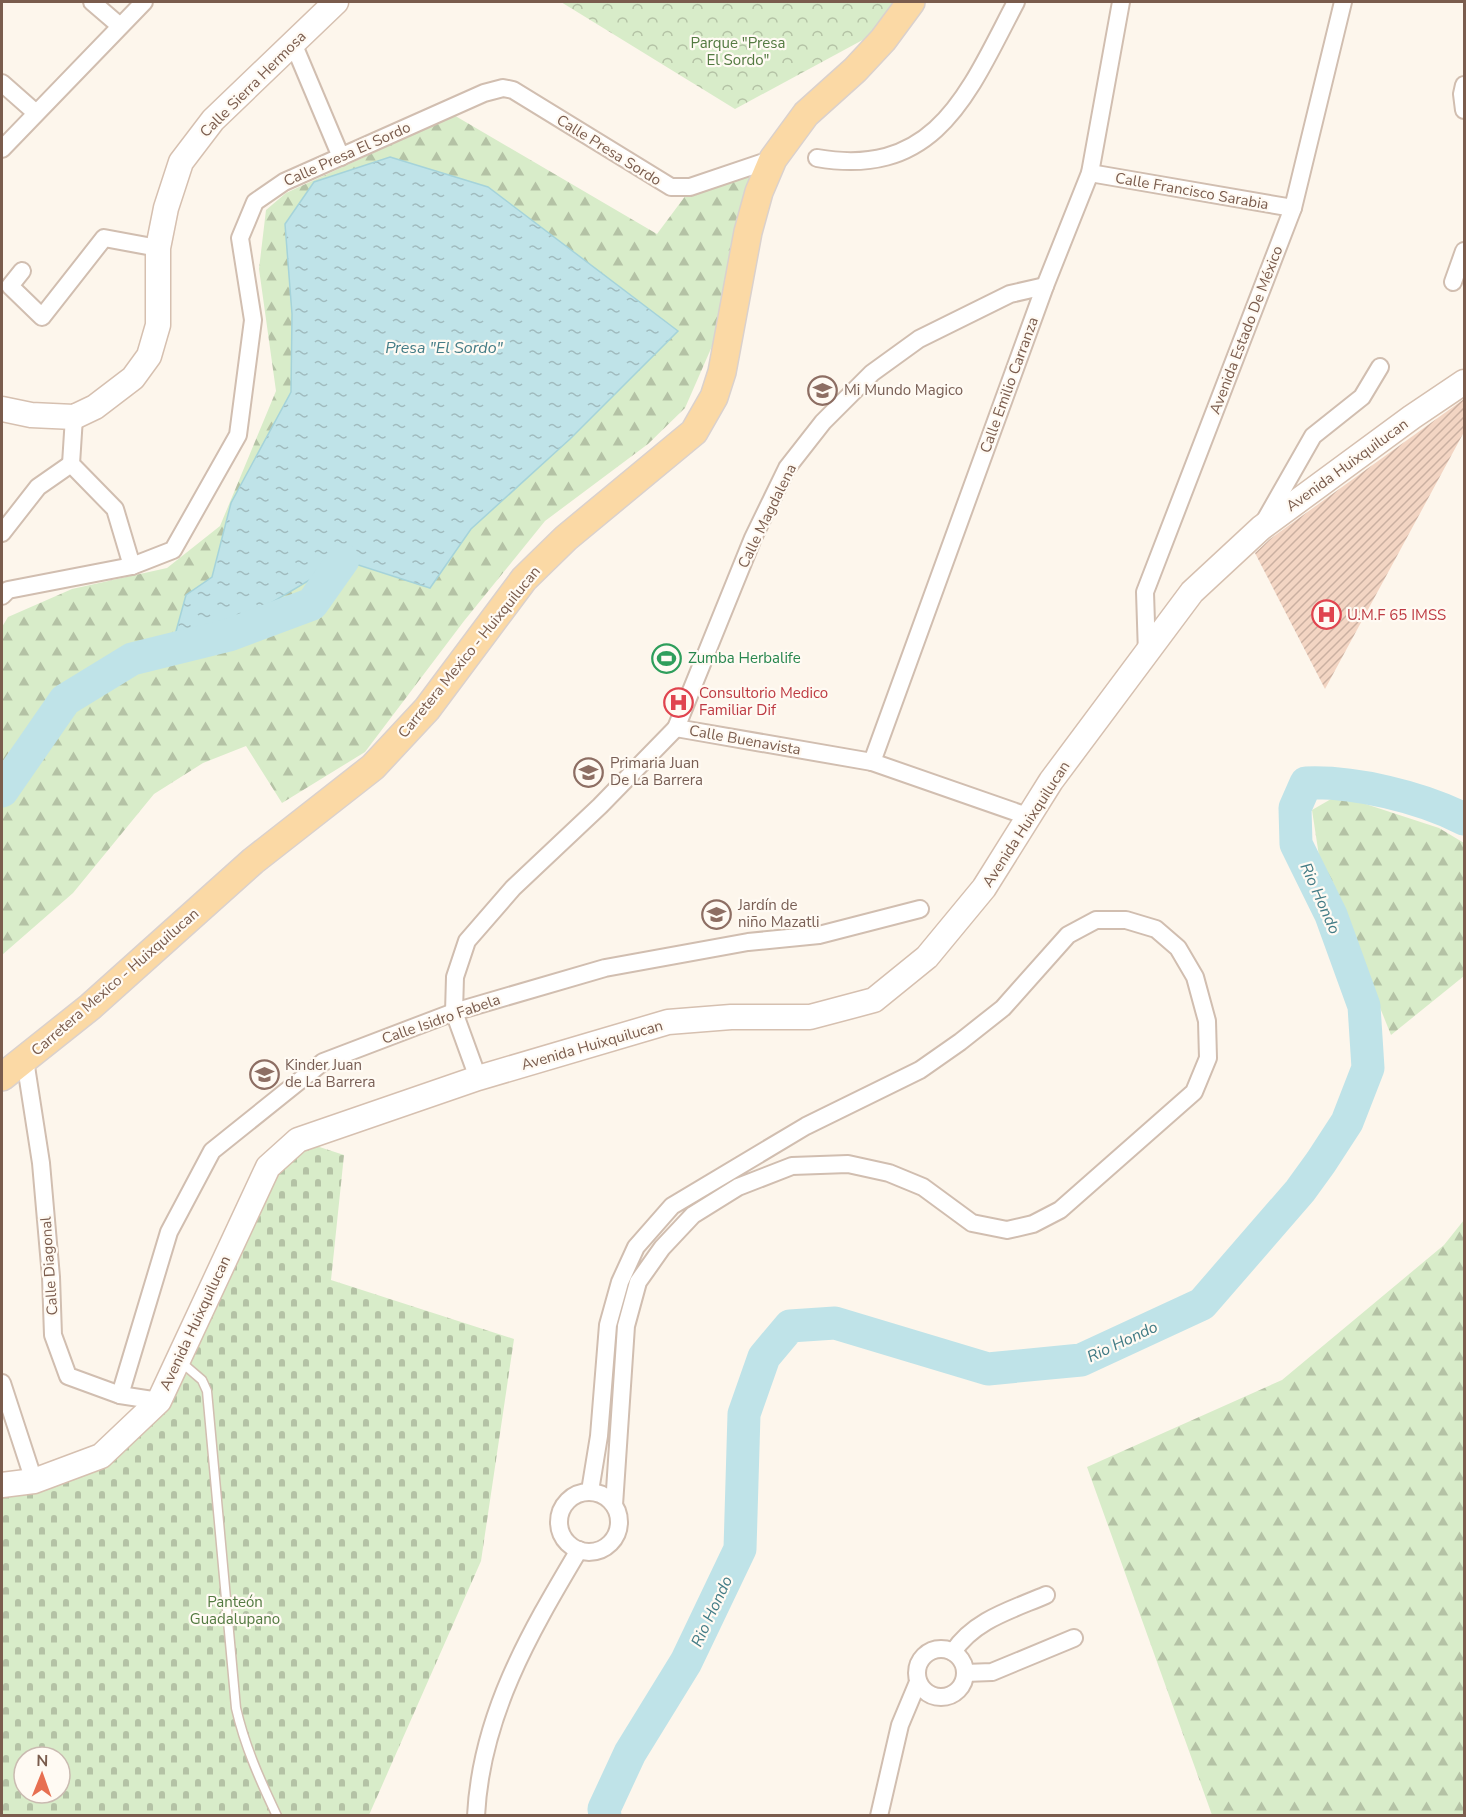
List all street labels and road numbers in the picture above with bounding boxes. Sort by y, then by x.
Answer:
street label: Calle Sierra Hermosa [195,26,311,142]
street label: Calle Presa Sordo [553,110,665,190]
street label: Calle Presa El Sordo [280,117,414,191]
street label: Calle Francisco Sarabia [1114,168,1270,214]
street label: Avenida Estado De México [1205,243,1287,417]
street label: Calle Emilio Carranza [975,314,1043,456]
street label: Avenida Huixquilucan [1282,414,1412,516]
street label: Calle Magdalena [733,461,801,571]
street label: Carretera Mexico - Huixquilucan [393,562,545,742]
street label: Calle Buenavista [688,720,802,760]
street label: Avenida Huixquilucan [978,757,1074,891]
street label: Carretera Mexico - Huixquilucan [27,904,203,1060]
street label: Calle Isidro Fabela [379,989,503,1049]
street label: Avenida Huixquilucan [519,1015,665,1075]
street label: Calle Diagonal [36,1215,62,1316]
street label: Avenida Huixquilucan [155,1252,235,1394]

